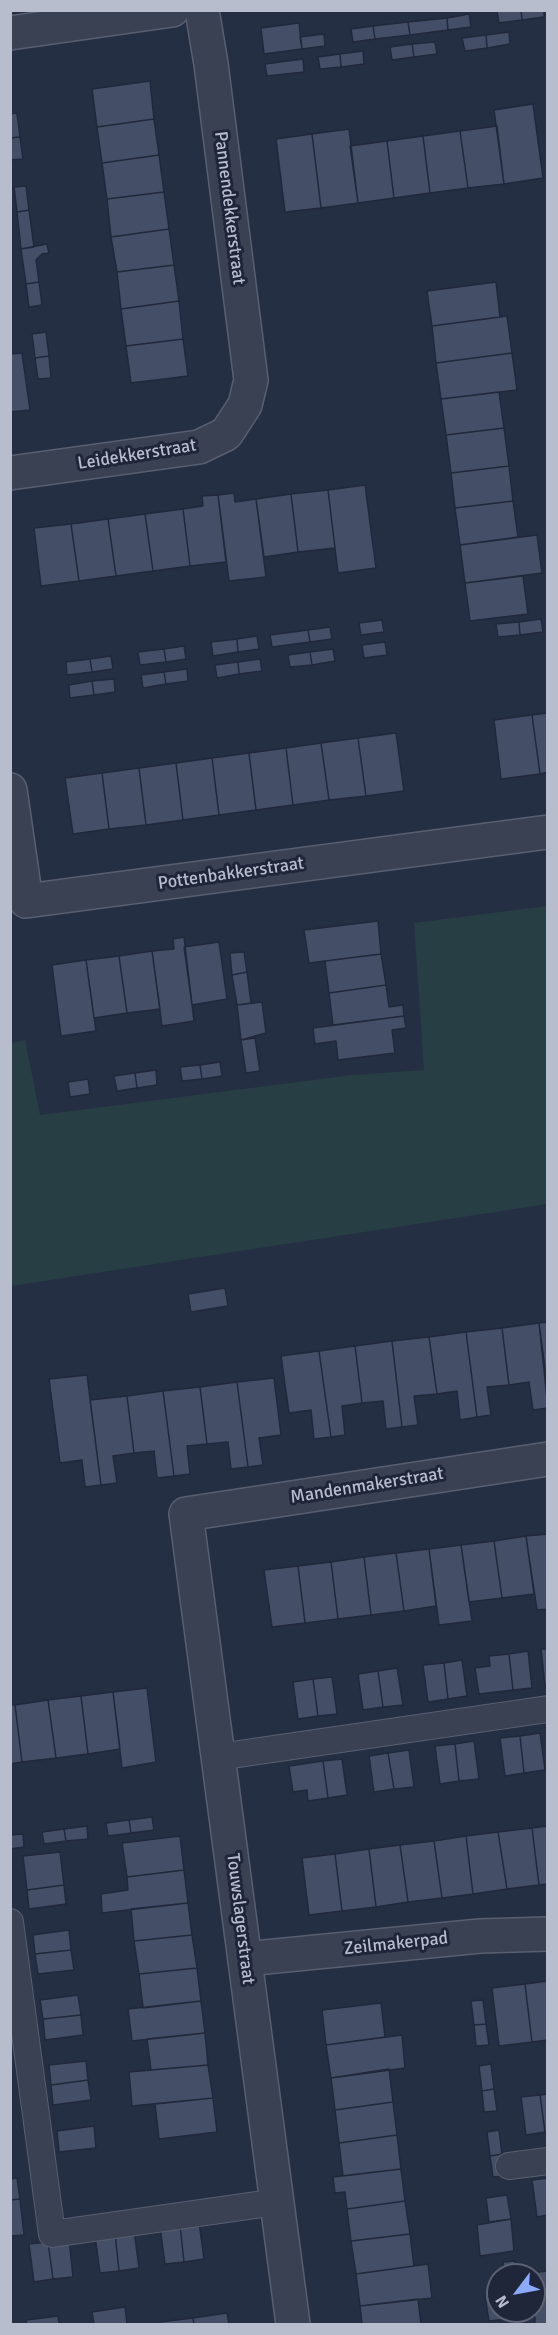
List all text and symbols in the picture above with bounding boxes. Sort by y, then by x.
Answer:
street label: Pannendekkerstraat [209,130,249,286]
street label: Leidekkerstraat [76,435,198,475]
street label: Pottenbakkerstraat [157,853,305,895]
street label: Mandenmakerstraat [289,1463,445,1509]
street label: Touwslagerstraat [221,1852,259,1986]
street label: Zeilmakerpad [343,1928,449,1960]
north arrow [486,2263,546,2323]
text: N [491,2291,514,2312]

